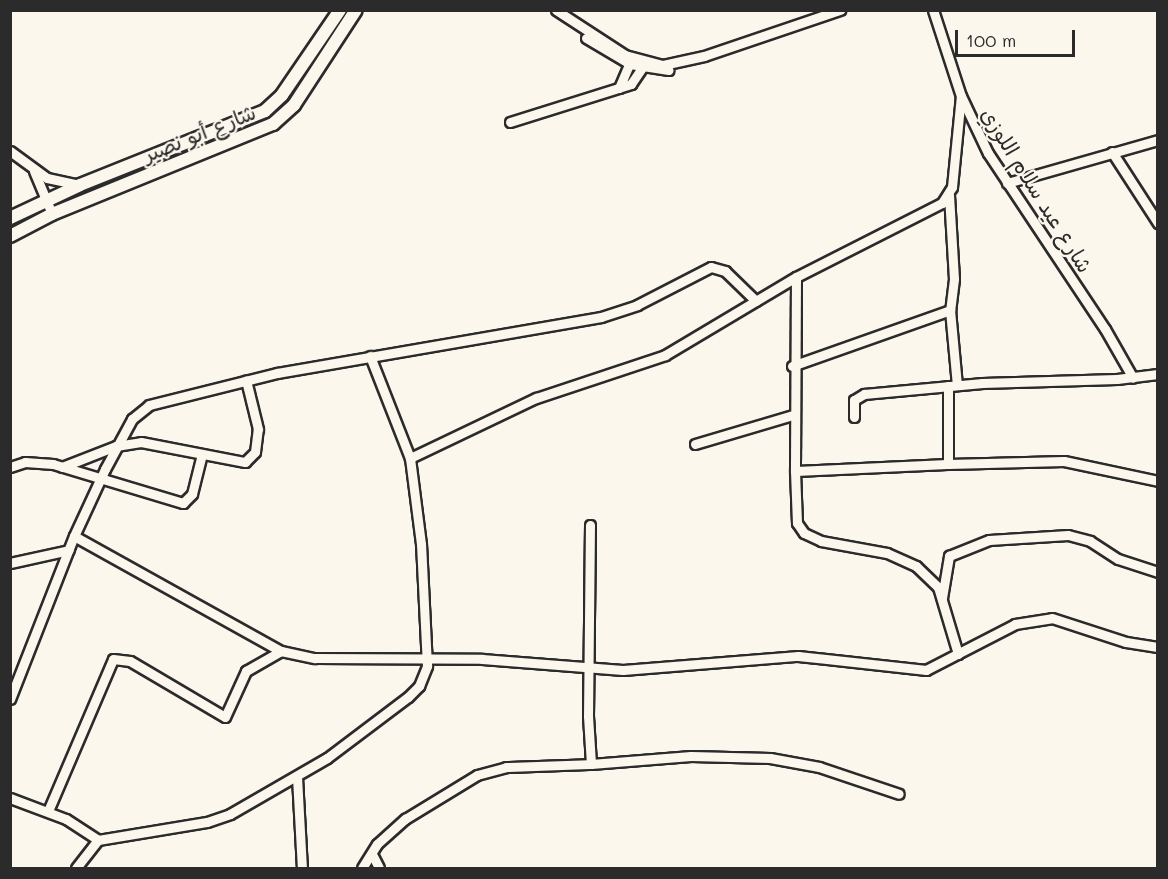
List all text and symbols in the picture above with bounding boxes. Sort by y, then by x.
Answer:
scale bar [958,18,1078,56]
text: 100 m [966,28,1016,52]
street label: شارع أبو نصير [139,99,259,167]
street label: شارع عيد سلام اللوزي [976,103,1098,277]

